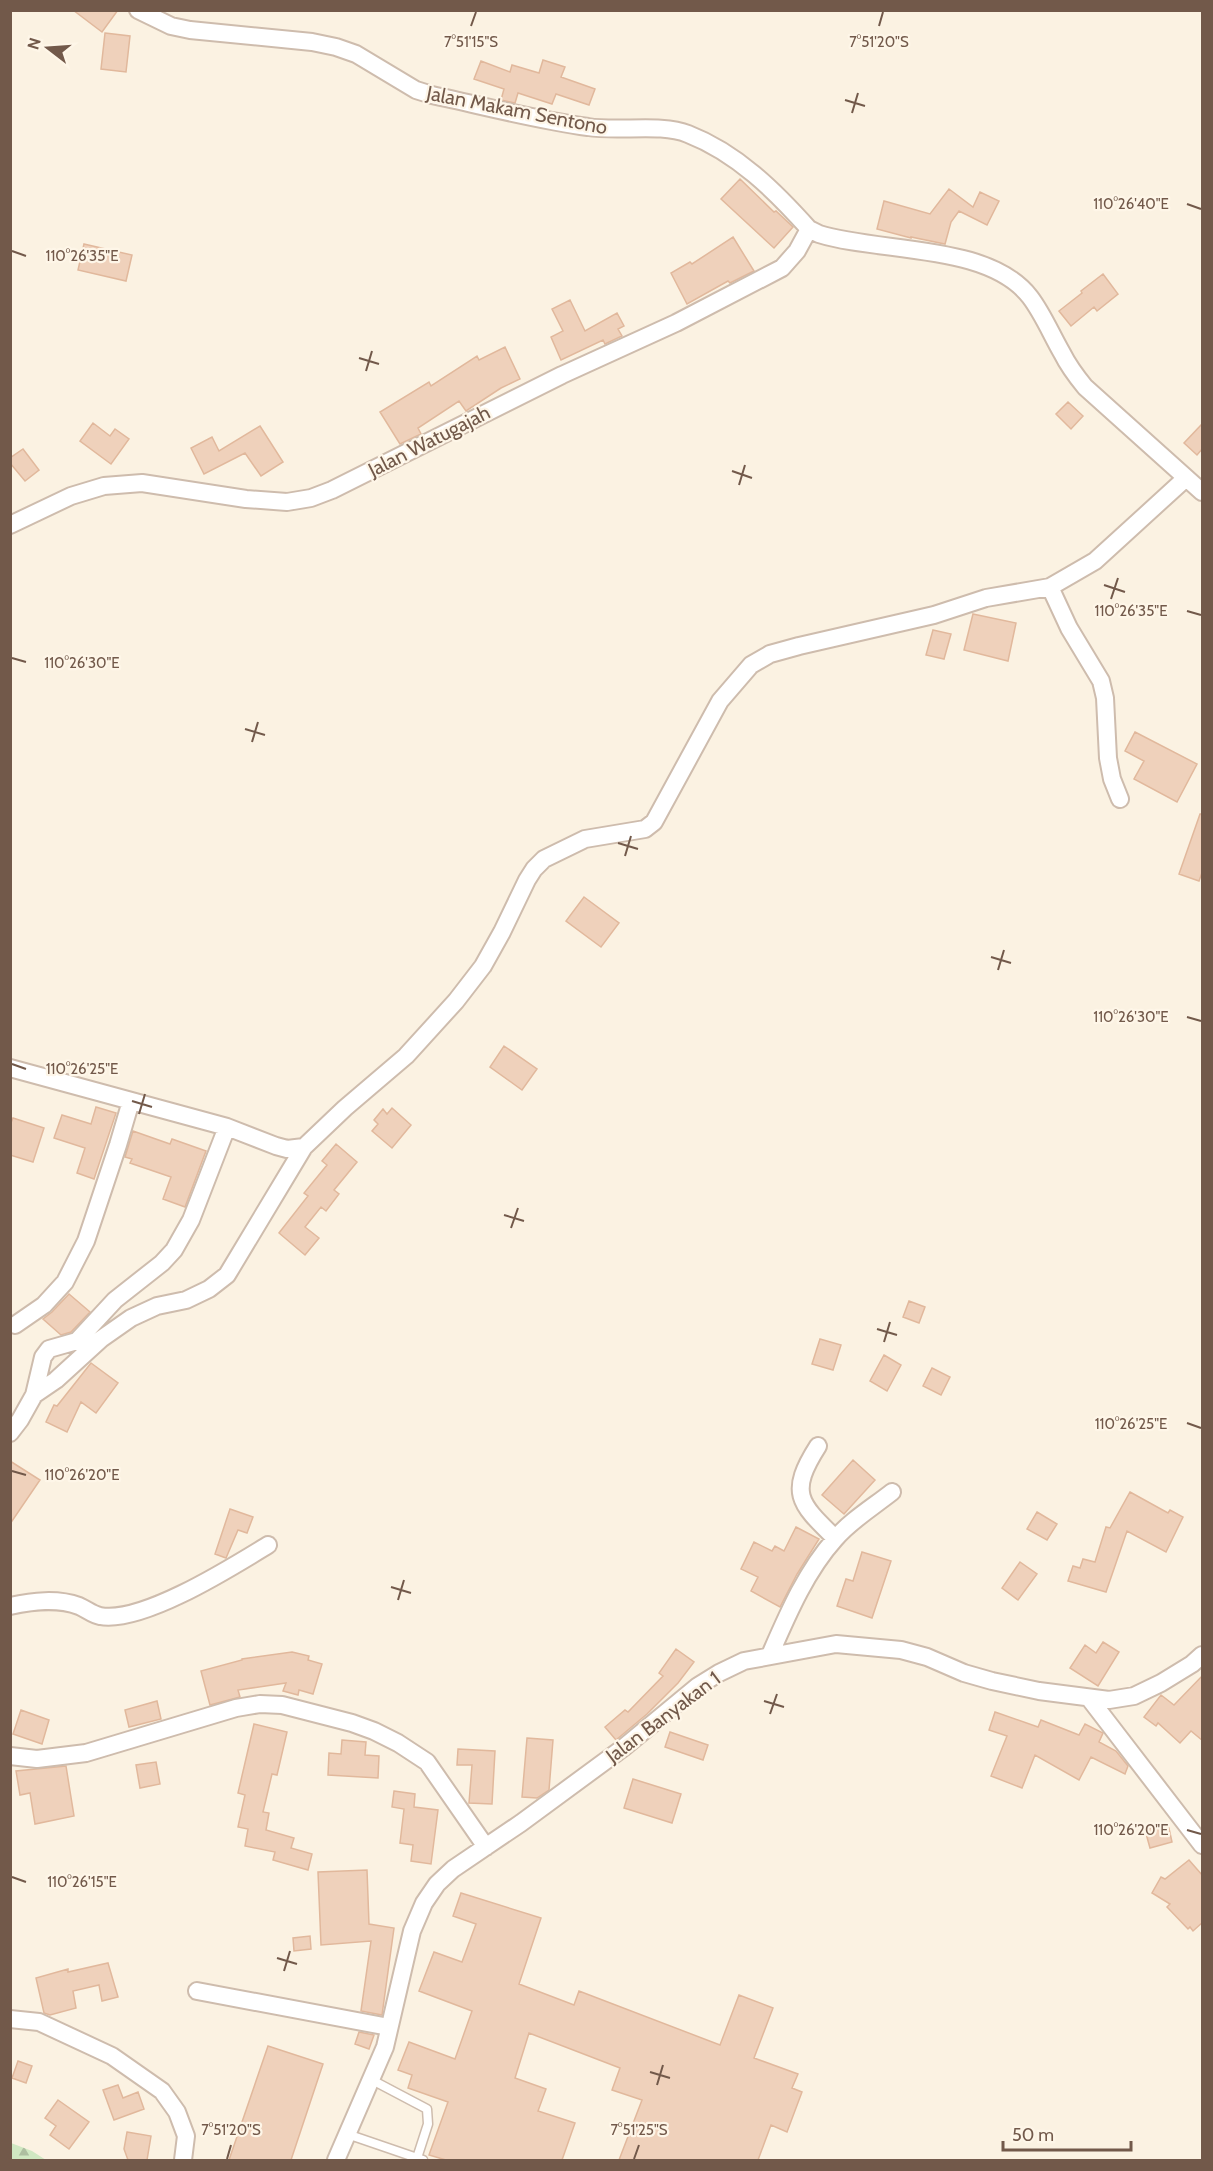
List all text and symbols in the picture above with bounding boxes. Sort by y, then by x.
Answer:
north arrow [18,18,78,78]
text: 7°51'15"S [444,33,498,51]
text: 7°51'20"S [849,33,909,51]
text: N [23,36,45,52]
street label: Jalan Makam Sentono [424,81,609,139]
text: 110°26'40"E [1093,195,1169,213]
text: 110°26'35"E [46,247,118,265]
street label: Jalan Watugajah [363,400,494,482]
text: 110°26'35"E [1095,602,1167,620]
text: 110°26'30"E [44,654,120,672]
text: 110°26'30"E [1093,1008,1169,1026]
text: 110°26'25"E [46,1060,118,1078]
text: 110°26'25"E [1095,1415,1167,1433]
text: 110°26'20"E [44,1466,120,1484]
street label: Jalan Banyakan 1 [600,1666,725,1768]
text: 110°26'20"E [1093,1821,1169,1839]
text: 110°26'15"E [47,1873,117,1891]
scale bar [1003,2114,1130,2152]
text: 7°51'20"S [201,2121,261,2139]
text: 7°51'25"S [610,2121,668,2139]
text: 50 m [1012,2124,1054,2146]

